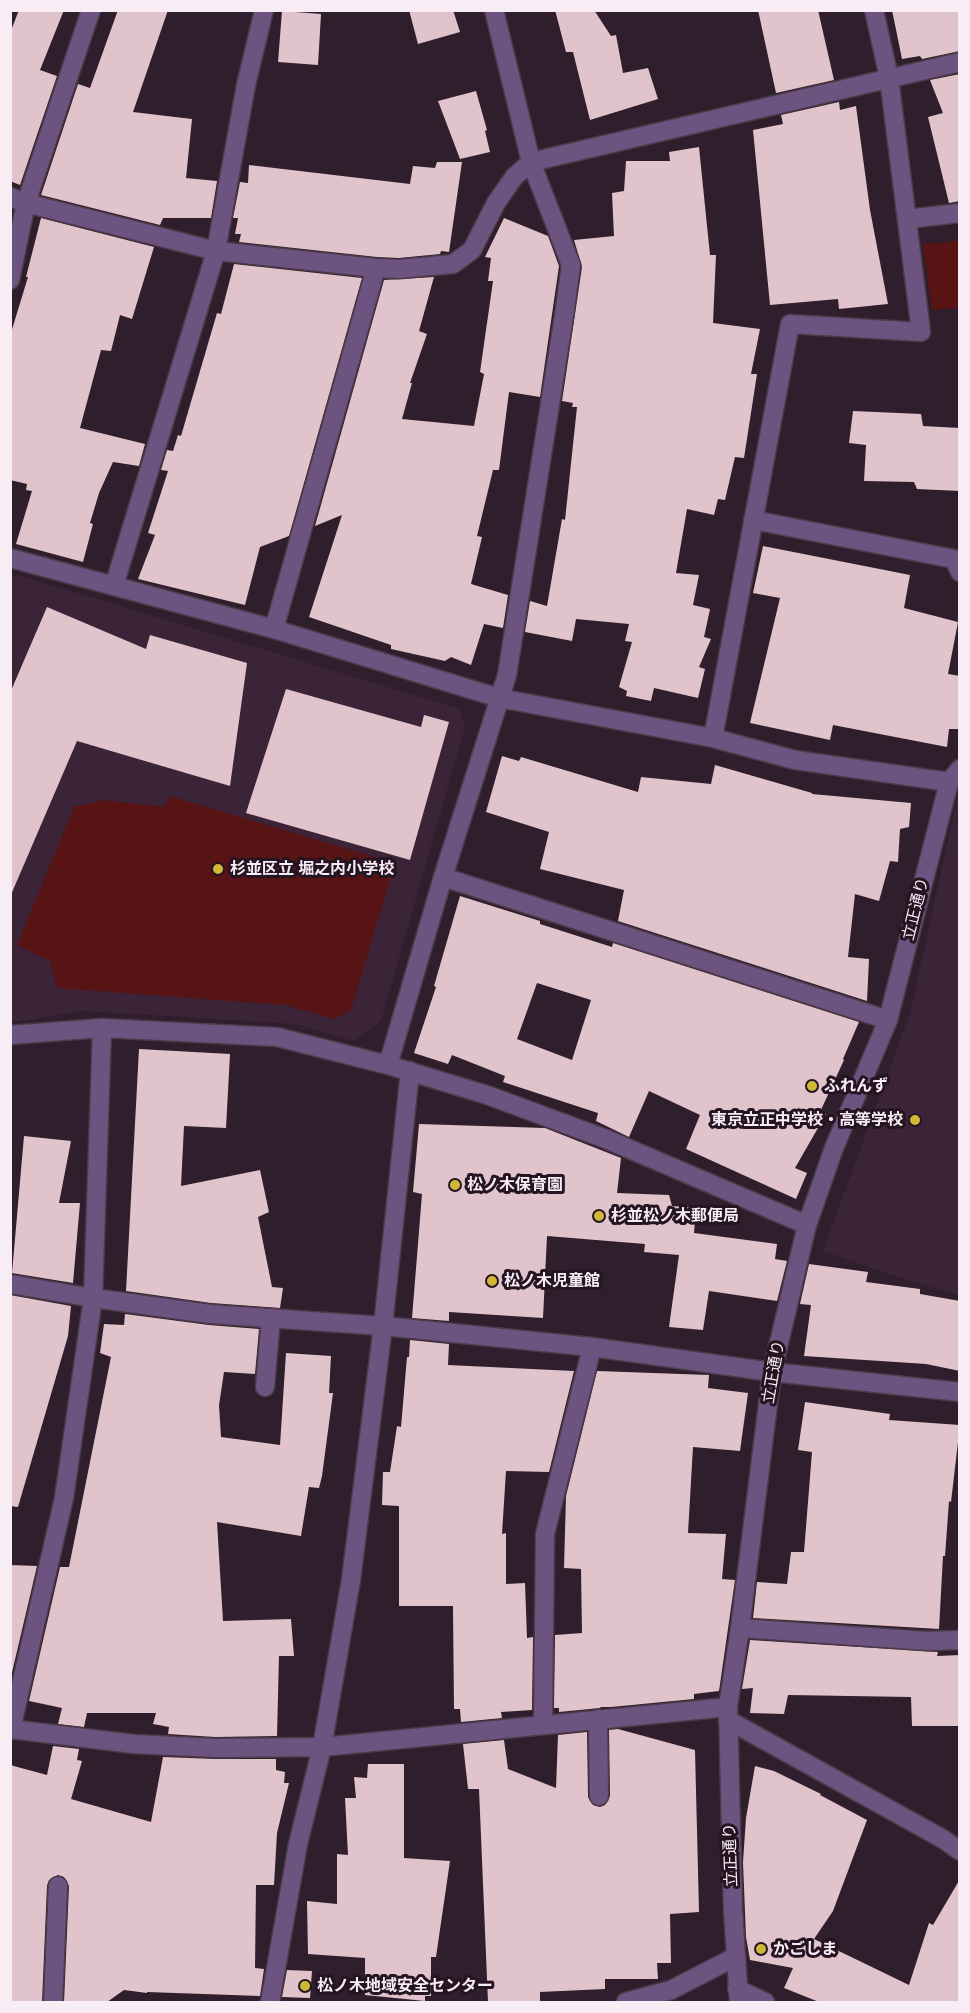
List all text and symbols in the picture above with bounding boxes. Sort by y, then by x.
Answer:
place label: 杉並区立 堀之内小学校 [230,859,394,879]
marker: 杉並区立 堀之内小学校 [211,862,225,876]
street label: 立正通り [899,876,933,942]
place label: ふれんず [824,1076,888,1096]
marker: ふれんず [805,1079,819,1093]
place label: 東京立正中学校・高等学校 [711,1110,903,1130]
marker: 東京立正中学校・高等学校 [908,1113,922,1127]
place label: 松ノ木保育園 [467,1175,563,1195]
marker: 松ノ木保育園 [448,1178,462,1192]
place label: 杉並松ノ木郵便局 [611,1206,739,1226]
marker: 杉並松ノ木郵便局 [592,1209,606,1223]
place label: 松ノ木児童館 [504,1271,600,1291]
marker: 松ノ木児童館 [485,1274,499,1288]
street label: 立正通り [759,1339,789,1405]
street label: 立正通り [720,1823,742,1887]
place label: かごしま [773,1939,837,1959]
marker: かごしま [754,1942,768,1956]
place label: 松ノ木地域安全センター [317,1976,493,1996]
marker: 松ノ木地域安全センター [298,1979,312,1993]

